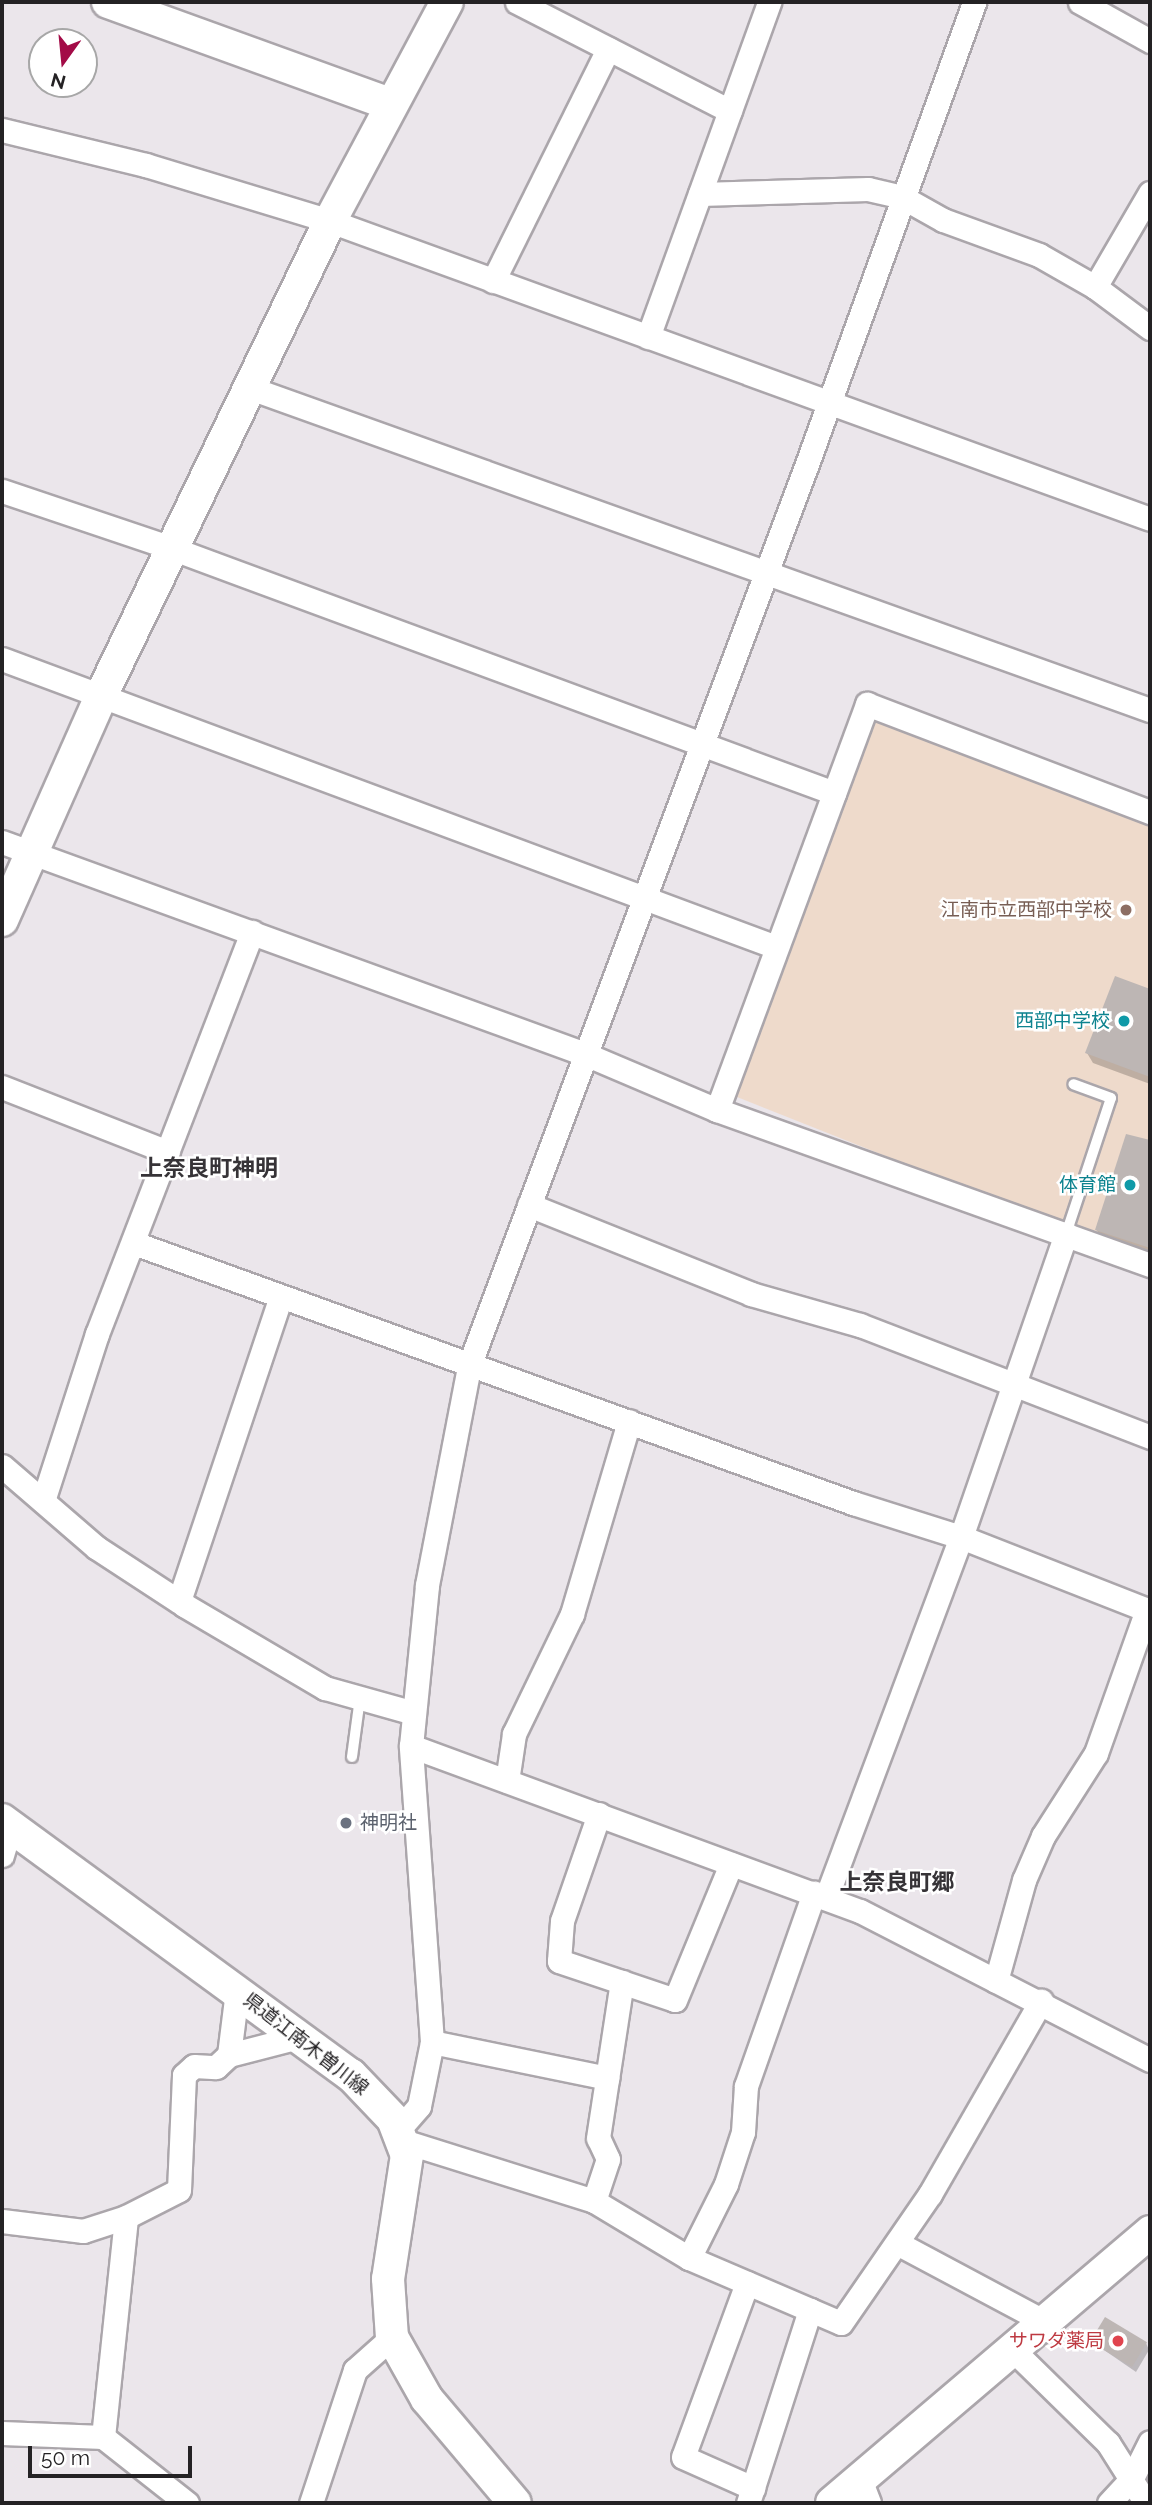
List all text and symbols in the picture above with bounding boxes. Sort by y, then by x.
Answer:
north arrow [28,28,98,98]
text: N [48,69,68,94]
place label: 江南市立西部中学校 [941,899,1112,921]
marker: 江南市立西部中学校 [1118,902,1134,918]
place label: 西部中学校 [1015,1010,1110,1032]
marker: 西部中学校 [1116,1013,1132,1029]
district label: 上奈良町神明 [140,1154,278,1182]
place label: 体育館 [1059,1174,1116,1196]
marker: 体育館 [1122,1177,1138,1193]
place label: 神明社 [360,1812,417,1834]
marker: 神明社 [338,1815,354,1831]
district label: 上奈良町郷 [840,1868,954,1896]
street label: 県道江南木曽川線 [239,1988,373,2100]
place label: サワダ薬局 [1009,2330,1104,2352]
marker: サワダ薬局 [1110,2333,1126,2349]
scale bar [32,2432,196,2476]
text: 50 m [41,2445,90,2470]

